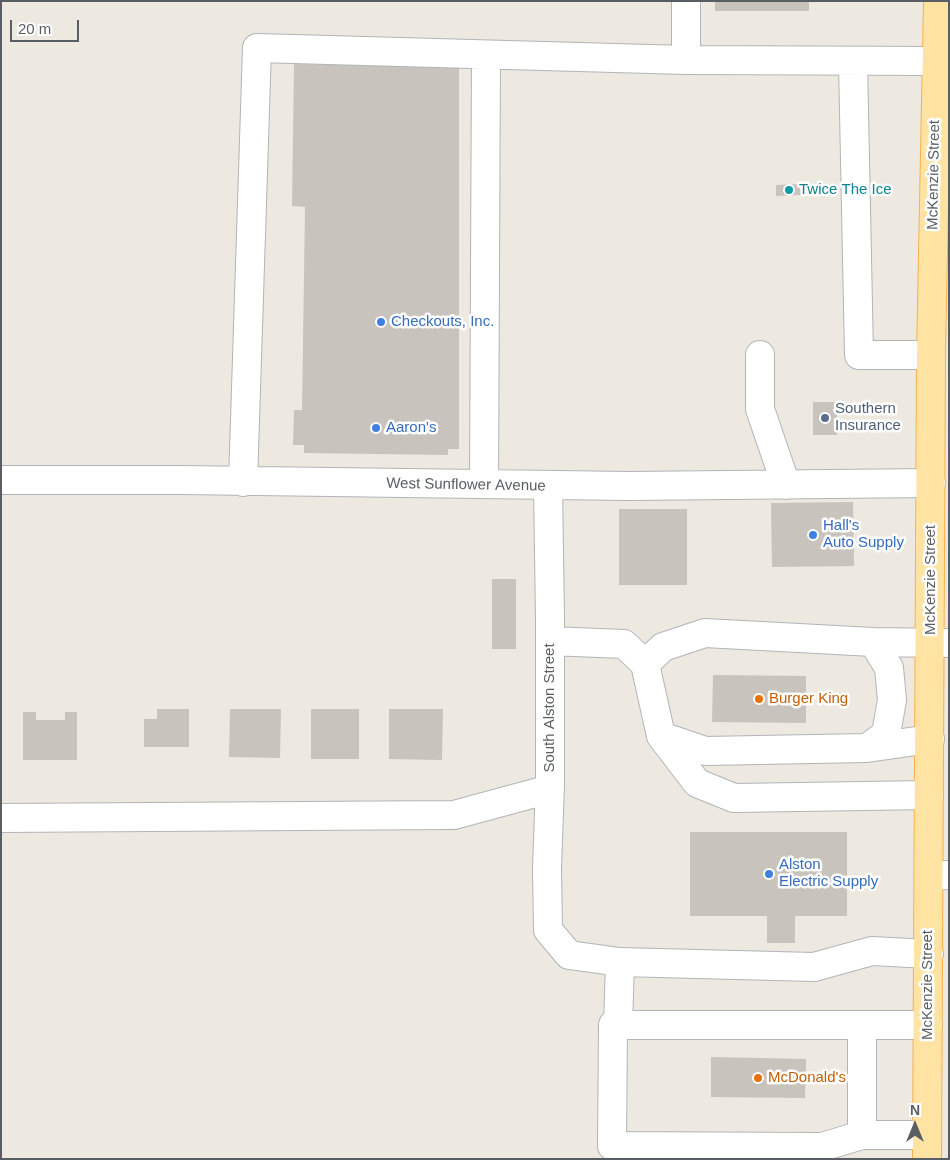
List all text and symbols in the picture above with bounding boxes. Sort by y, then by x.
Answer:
scale bar [12,10,81,42]
text: 20 m [18,20,51,37]
street label: McKenzie Street [924,120,944,230]
place label: Twice The Ice [799,181,892,199]
marker: Twice The Ice [783,184,795,196]
place label: Checkouts, Inc. [391,313,494,331]
marker: Checkouts, Inc. [375,316,387,328]
place label: Southern Insurance [835,400,901,435]
marker: Southern Insurance [819,412,831,424]
place label: Aaron's [386,419,436,437]
marker: Aaron's [370,422,382,434]
street label: West Sunflower Avenue [386,475,546,495]
place label: Hall's Auto Supply [823,517,904,552]
street label: McKenzie Street [922,525,940,635]
marker: Hall's Auto Supply [807,529,819,541]
street label: South Alston Street [541,643,559,773]
place label: Burger King [769,690,848,708]
marker: Burger King [753,693,765,705]
place label: Alston Electric Supply [779,856,878,891]
marker: Alston Electric Supply [763,868,775,880]
street label: McKenzie Street [919,930,937,1040]
place label: McDonald's [768,1069,846,1087]
marker: McDonald's [752,1072,764,1084]
north arrow [890,1100,940,1150]
text: N [910,1102,920,1118]

